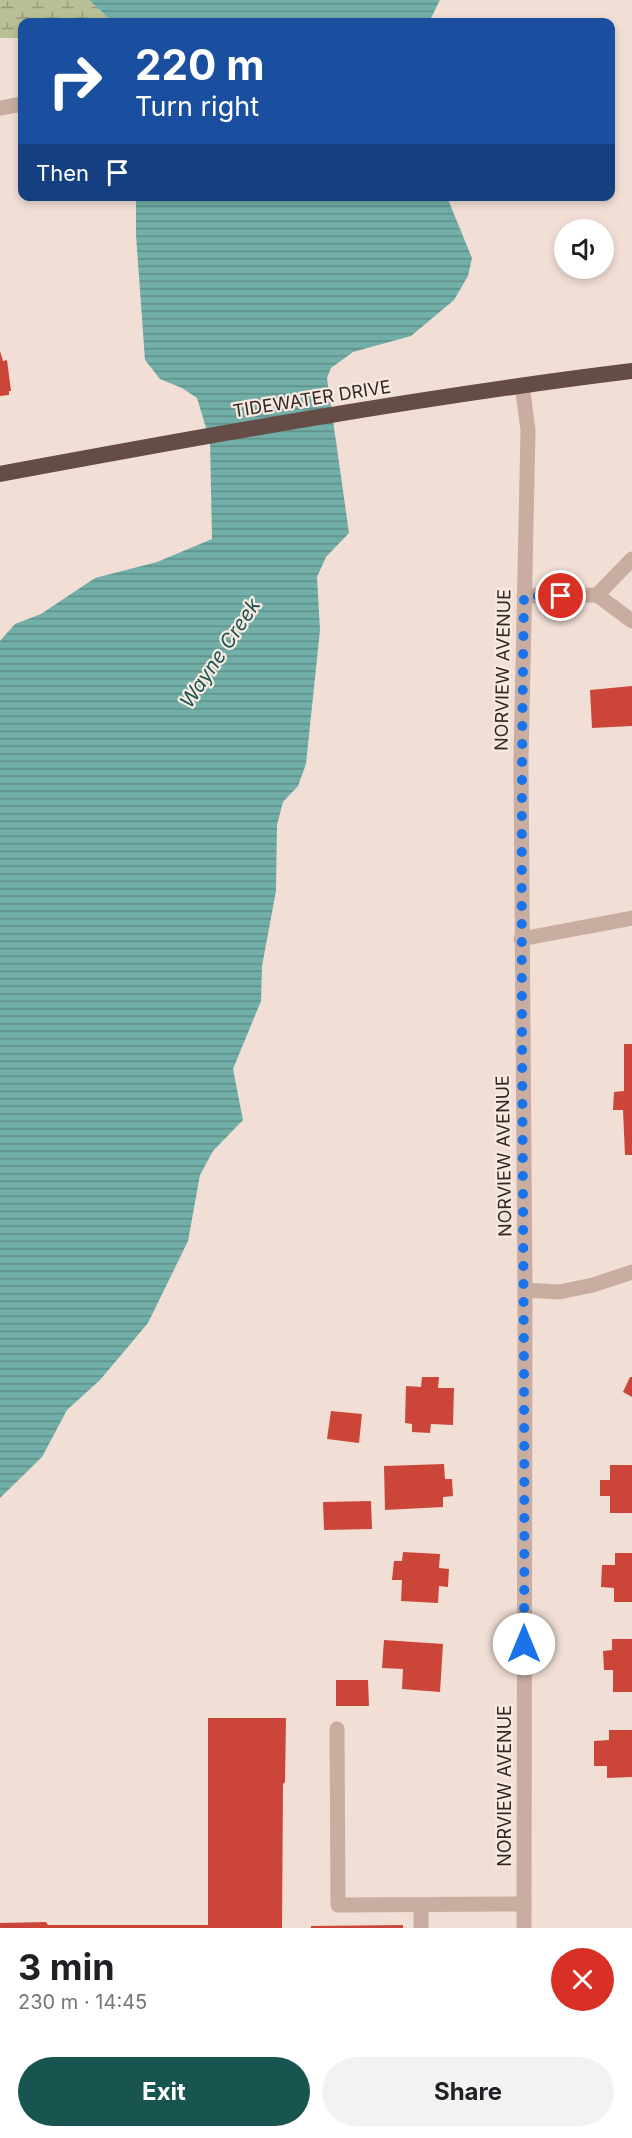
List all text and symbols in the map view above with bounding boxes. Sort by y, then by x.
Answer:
text: 220 m [135,39,265,90]
icon: right [36,42,114,120]
text: Turn right [135,90,259,123]
icon: arrive [101,156,134,189]
text: Then [36,160,89,186]
map controls [554,219,614,279]
button: sound [554,219,614,279]
street label: TIDEWATER DRIVE [231,376,392,421]
pin [535,570,586,621]
icon: arrive [544,579,577,612]
street label: NORVIEW AVENUE [491,589,514,751]
water label: Wayne Creek [175,593,266,712]
street label: NORVIEW AVENUE [492,1075,515,1237]
position arrow [492,1612,556,1676]
street label: NORVIEW AVENUE [494,1705,515,1867]
text: 3 min [18,1945,115,1989]
button: close [551,1948,614,2011]
text: 230 m · 14:45 [18,1990,147,2014]
button: Exit [18,2057,310,2126]
button: Share [322,2057,614,2126]

